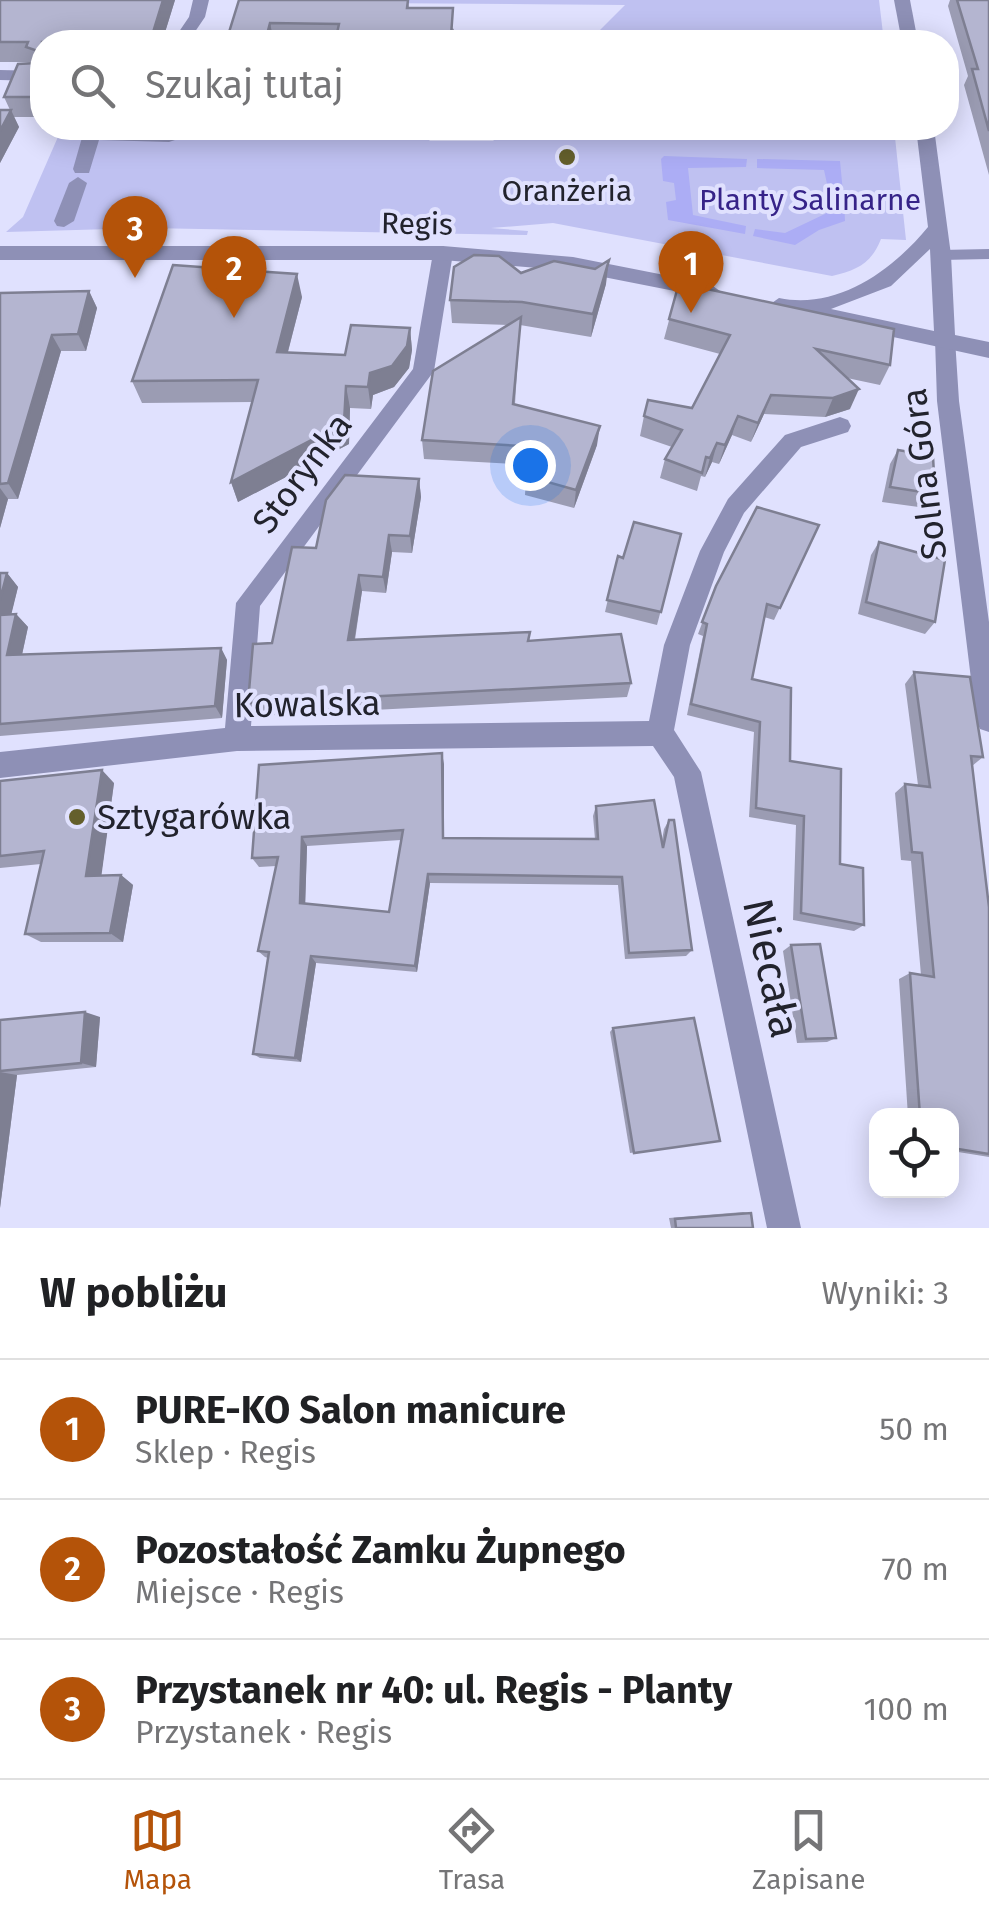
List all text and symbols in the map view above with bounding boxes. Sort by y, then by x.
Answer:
search box [30,30,959,140]
icon: search [65,58,120,113]
text: Szukaj tutaj [145,62,344,108]
marker: Oranżeria [556,146,578,168]
place label: Oranżeria [502,173,632,209]
park label: Planty Salinarne [699,182,921,218]
pin: 3 [102,196,168,278]
street label: Regis [381,205,453,243]
pin: 1 [658,230,724,313]
pin: 2 [202,236,266,318]
street label: Solna Góra [893,386,955,562]
street label: Storynka [243,405,361,541]
your location [505,440,556,491]
street label: Kowalska [233,682,381,726]
place label: Sztygarówka [97,796,292,838]
marker: Sztygarówka [66,806,88,828]
street label: Niecała [732,894,810,1042]
map controls [869,1108,959,1198]
button: locate [869,1108,959,1198]
text: W pobliżu [40,1268,227,1318]
text: Wyniki: 3 [822,1274,949,1312]
text: PURE-KO Salon manicure [135,1387,566,1433]
text: 1 [65,1410,80,1448]
text: 50 m [879,1410,949,1448]
text: Sklep · Regis [135,1433,316,1471]
text: Pozostałość Zamku Żupnego [135,1527,626,1573]
text: 2 [64,1550,81,1588]
text: 70 m [881,1550,949,1588]
text: Miejsce · Regis [135,1573,344,1611]
text: Przystanek nr 40: ul. Regis - Planty [135,1667,732,1713]
text: 3 [64,1690,81,1728]
text: 100 m [864,1690,949,1728]
text: Przystanek · Regis [135,1713,392,1751]
tab: Mapa [123,1803,192,1896]
tab: Trasa [439,1803,505,1896]
tab: Zapisane [752,1803,866,1896]

